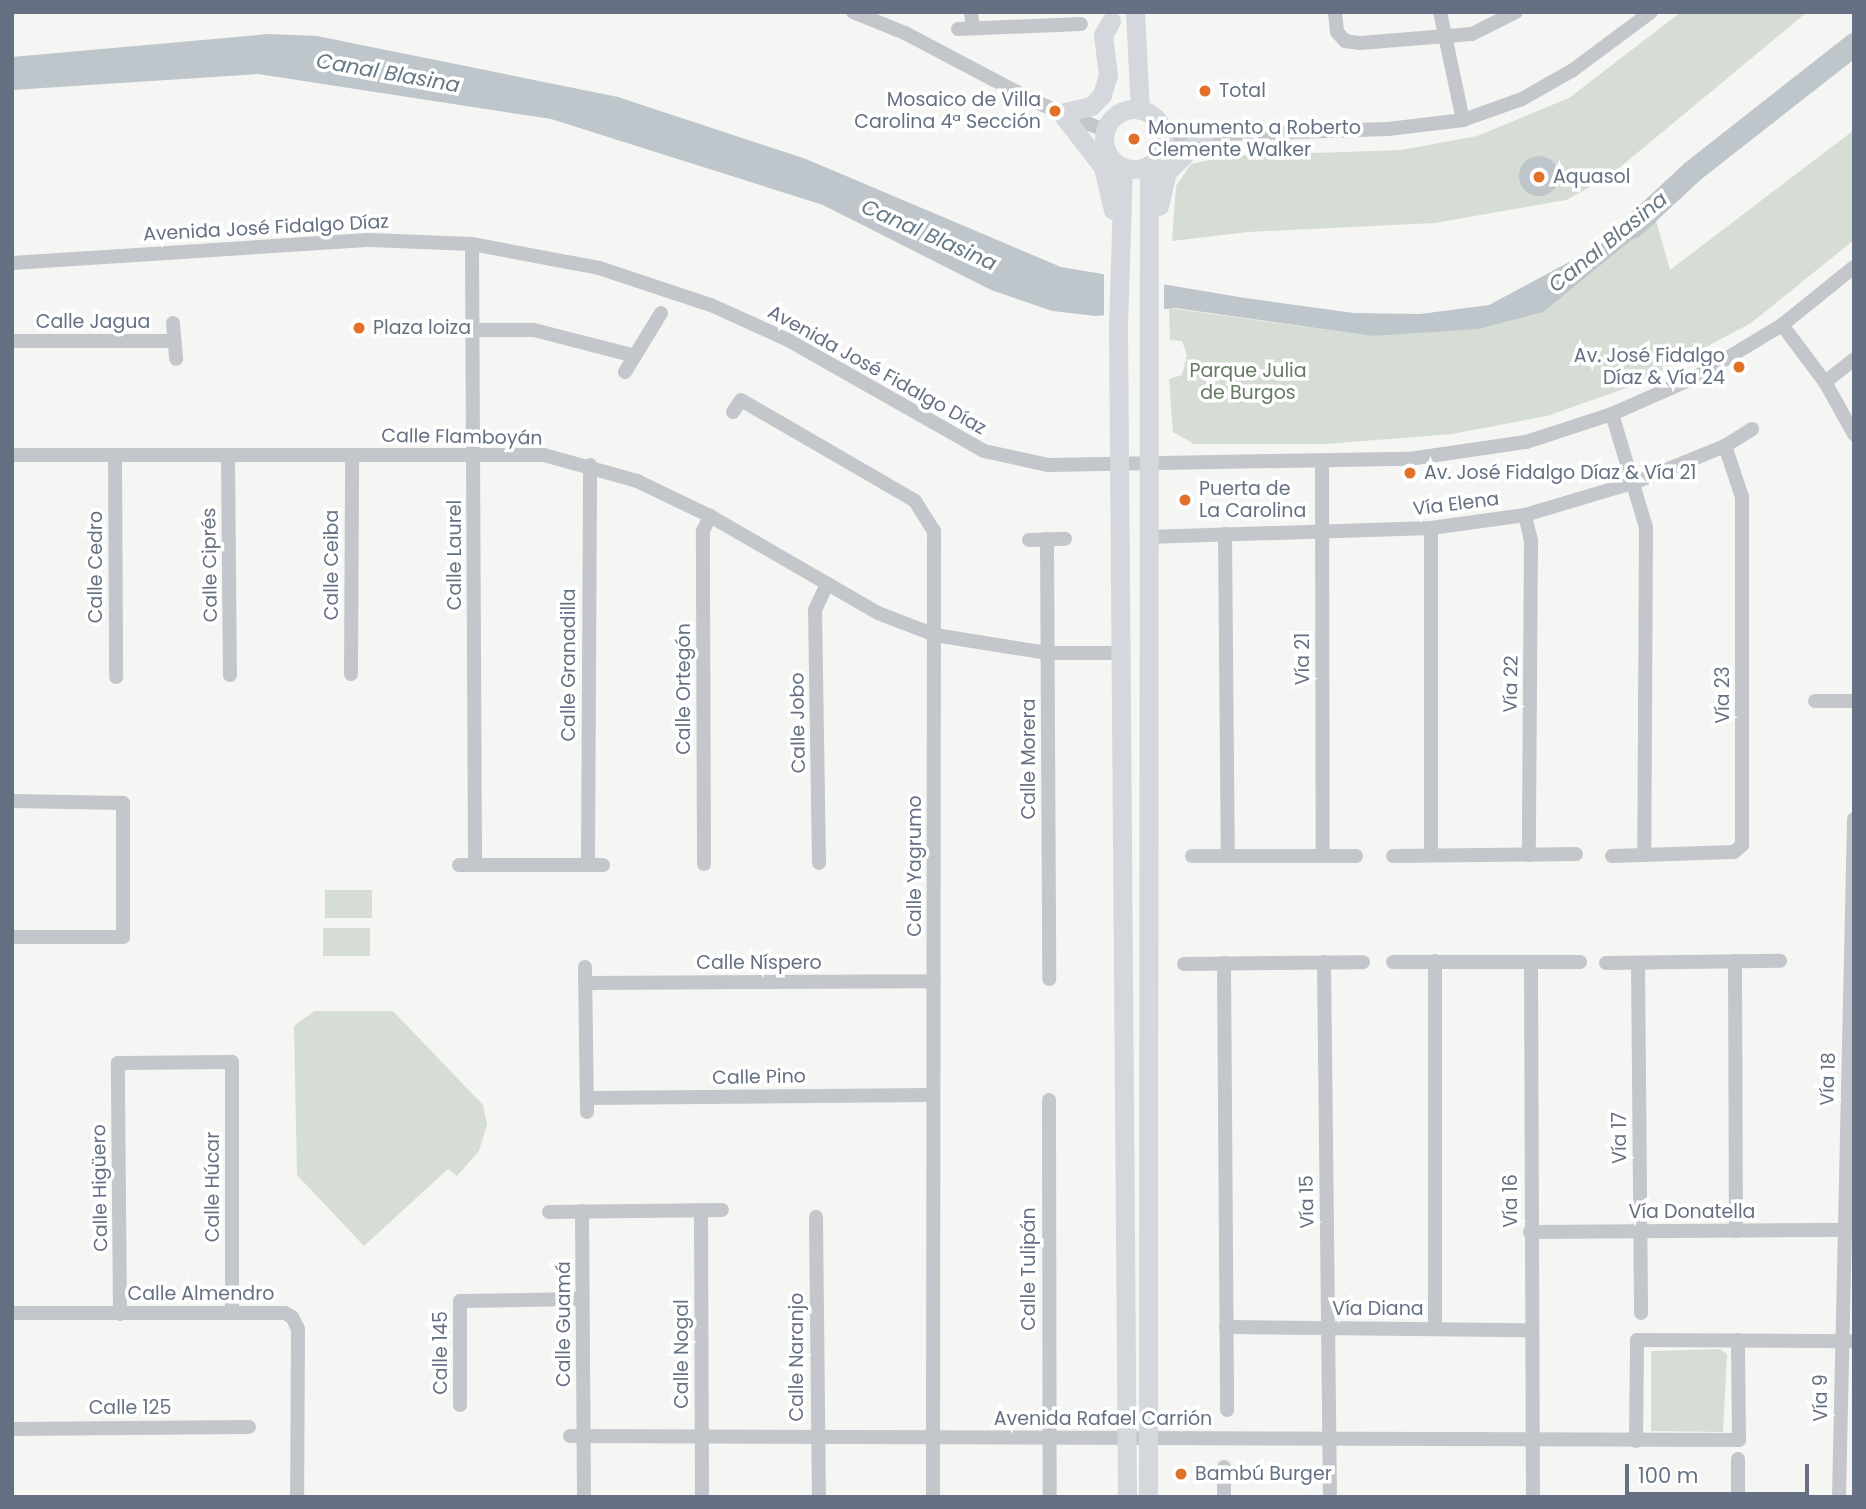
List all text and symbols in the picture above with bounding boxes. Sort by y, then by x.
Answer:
water label: Canal Blasina [314,48,462,98]
place label: Total [1219,80,1266,102]
marker: Total [1197,83,1213,99]
place label: Mosaico de Villa Carolina 4ª Sección [854,89,1041,133]
marker: Mosaico de Villa Carolina 4ª Sección [1047,103,1063,119]
place label: Monumento a Roberto Clemente Walker [1148,117,1361,161]
marker: Monumento a Roberto Clemente Walker [1126,131,1142,147]
place label: Aquasol [1553,166,1630,188]
marker: Aquasol [1531,169,1547,185]
water label: Canal Blasina [1544,186,1672,298]
water label: Canal Blasina [857,194,1001,276]
street label: Avenida José Fidalgo Díaz [143,210,389,246]
street label: Avenida José Fidalgo Díaz [764,300,990,440]
street label: Calle Jagua [36,311,150,333]
place label: Plaza loiza [373,317,471,339]
marker: Plaza loiza [351,320,367,336]
place label: Av. José Fidalgo Díaz & Vía 24 [1574,345,1725,389]
marker: Av. José Fidalgo Díaz & Vía 24 [1731,359,1747,375]
park label: Parque Julia de Burgos [1189,360,1307,404]
street label: Calle Flamboyán [381,424,543,450]
place label: Av. José Fidalgo Díaz & Vía 21 [1424,462,1696,484]
marker: Av. José Fidalgo Díaz & Vía 21 [1402,465,1418,481]
place label: Puerta de La Carolina [1199,478,1306,522]
street label: Vía Elena [1412,487,1500,521]
marker: Puerta de La Carolina [1177,492,1193,508]
street label: Calle Laurel [444,500,466,610]
street label: Calle Ciprés [198,507,222,623]
street label: Calle Ceiba [321,510,343,620]
street label: Calle Cedro [85,511,107,623]
street label: Calle Granadilla [558,588,580,742]
street label: Calle Ortegón [673,623,695,755]
street label: Vía 21 [1292,633,1314,685]
street label: Vía 22 [1499,655,1523,713]
street label: Vía 23 [1712,666,1734,724]
street label: Calle Jobo [786,672,810,774]
street label: Calle Morera [1018,698,1040,820]
street label: Calle Yagrumo [904,795,926,937]
street label: Calle Níspero [696,952,822,974]
street label: Vía 18 [1816,1052,1840,1106]
street label: Calle Pino [712,1065,806,1089]
street label: Vía 17 [1609,1112,1631,1164]
street label: Calle Higüero [87,1124,113,1252]
street label: Calle Húcar [202,1132,224,1242]
street label: Vía 16 [1500,1174,1522,1228]
street label: Vía 15 [1295,1175,1319,1229]
street label: Vía Donatella [1629,1201,1755,1223]
street label: Calle Tulipán [1018,1207,1040,1331]
street label: Calle Guamá [553,1261,575,1387]
street label: Calle Almendro [128,1283,274,1305]
street label: Calle Naranjo [786,1293,808,1421]
street label: Vía Diana [1332,1298,1424,1320]
street label: Calle Nogal [671,1299,693,1409]
street label: Calle 145 [430,1311,452,1395]
street label: Vía 9 [1810,1374,1832,1422]
street label: Calle 125 [89,1397,171,1419]
street label: Avenida Rafael Carrión [994,1408,1212,1430]
scale bar [1628,1450,1812,1494]
text: 100 m [1638,1461,1698,1490]
place label: Bambú Burger [1195,1463,1332,1485]
marker: Bambú Burger [1173,1466,1189,1482]

